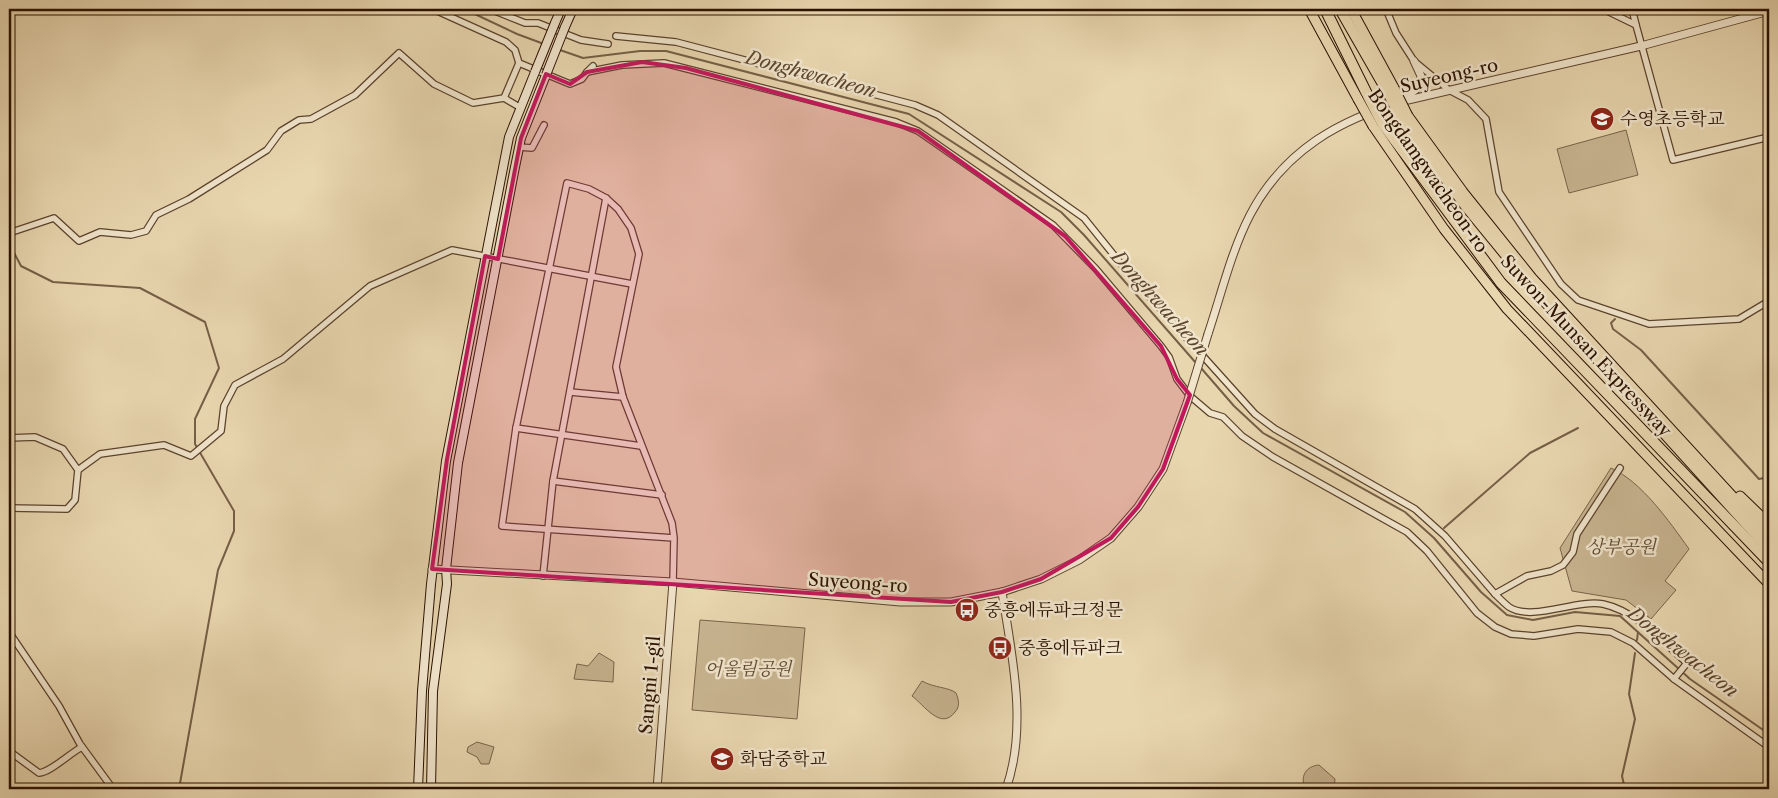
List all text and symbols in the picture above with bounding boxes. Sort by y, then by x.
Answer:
water label: Donghwacheon [741,45,879,102]
street label: Suyeong-ro [1398,54,1500,98]
street label: Bongdamgwacheon-ro [1363,85,1493,257]
school or university icon: 수영초등학교 [1589,106,1615,132]
place label: 수영초등학교 [1620,108,1725,130]
water label: Donghwacheon [1105,244,1213,361]
street label: Suwon-Munsan Expressway [1496,251,1677,442]
park label: 상부공원 [1586,536,1657,558]
street label: Suyeong-ro [807,569,909,597]
bus stop icon: 중흥에듀파크정문 [954,597,980,623]
place label: 중흥에듀파크정문 [984,599,1124,621]
water label: Donghwacheon [1621,600,1743,702]
street label: Sangni 1-gil [635,635,665,735]
bus stop icon: 중흥에듀파크 [987,635,1013,661]
place label: 중흥에듀파크 [1018,637,1123,659]
park label: 어울림공원 [705,658,793,680]
school or university icon: 화담중학교 [709,746,735,772]
place label: 화담중학교 [740,748,828,770]

